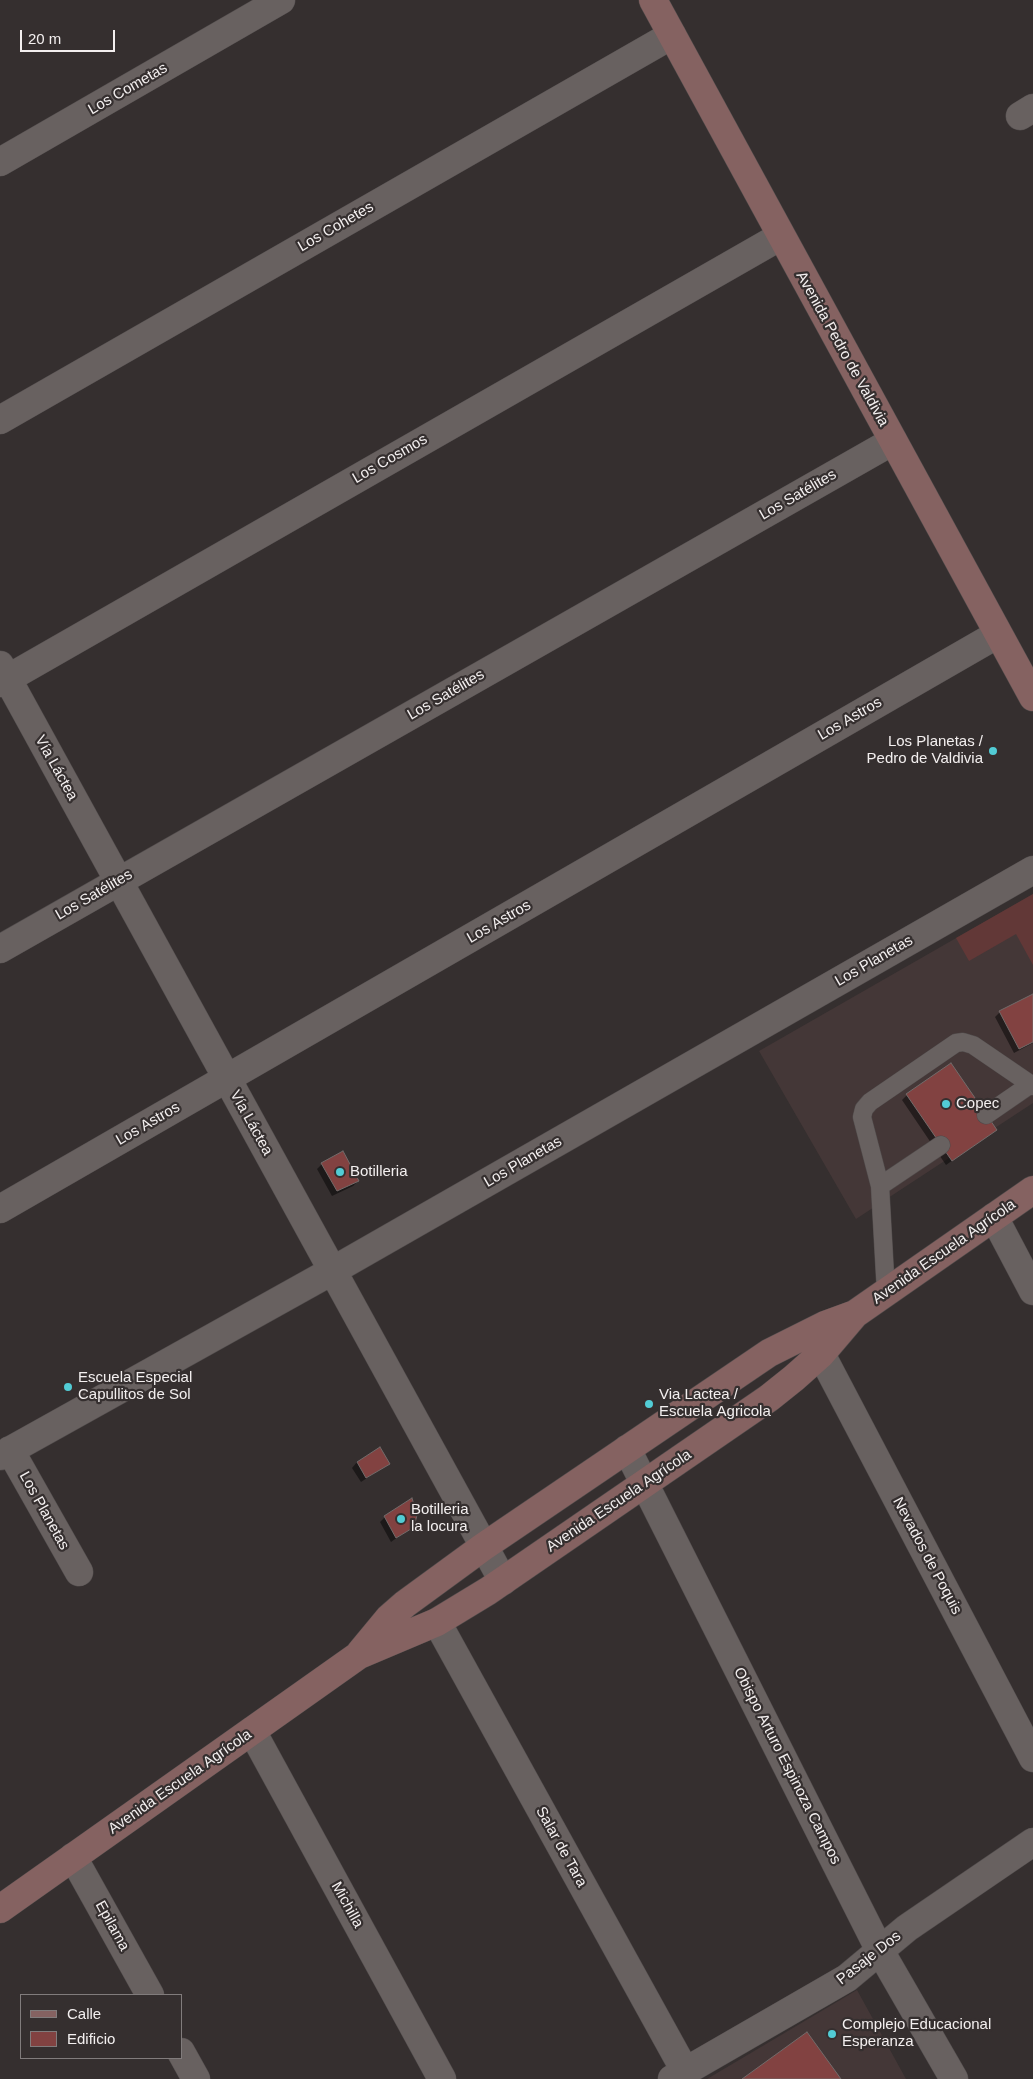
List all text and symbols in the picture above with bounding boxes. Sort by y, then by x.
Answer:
scale bar [22,20,118,52]
text: 20 m [28,30,61,47]
street label: Los Cometas [85,59,171,119]
street label: Los Cohetes [295,198,377,256]
street label: Avenida Pedro de Valdivia [792,268,892,430]
street label: Los Cosmos [349,430,431,488]
street label: Los Satélites [756,466,840,524]
street label: Los Satélites [404,666,488,724]
street label: Los Astros [815,693,885,745]
street label: Vía Láctea [31,732,81,804]
place label: Los Planetas / Pedro de Valdivia [867,733,983,768]
marker: Los Planetas / Pedro de Valdivia [987,745,999,757]
street label: Los Satélites [52,866,136,924]
street label: Los Astros [464,896,534,948]
street label: Los Planetas [832,932,916,990]
street label: Vía Láctea [226,1087,276,1159]
place label: Copec [956,1095,999,1113]
street label: Los Astros [113,1098,183,1150]
marker: Copec [940,1098,952,1110]
street label: Los Planetas [481,1133,565,1191]
place label: Botilleria [350,1163,408,1181]
marker: Botilleria [334,1166,346,1178]
street label: Avenida Escuela Agrícola [869,1196,1019,1308]
place label: Escuela Especial Capullitos de Sol [78,1369,192,1404]
marker: Escuela Especial Capullitos de Sol [62,1381,74,1393]
place label: Via Lactea / Escuela Agricola [659,1386,771,1421]
marker: Via Lactea / Escuela Agricola [643,1398,655,1410]
street label: Avenida Escuela Agrícola [543,1446,695,1556]
street label: Los Planetas [15,1469,73,1553]
street label: Nevados de Poquis [889,1494,965,1618]
place label: Botilleria la locura [411,1501,469,1536]
marker: Botilleria la locura [395,1513,407,1525]
street label: Obispo Arturo Espinoza Campos [729,1665,845,1867]
street label: Avenida Escuela Agrícola [105,1726,255,1838]
street label: Salar de Tara [532,1804,590,1890]
street label: Michilla [327,1879,367,1931]
street label: Epilama [91,1898,133,1954]
street label: Pasaje Dos [833,1927,905,1989]
legend [20,1994,182,2059]
text: Calle [67,2005,101,2022]
place label: Complejo Educacional Esperanza [842,2016,991,2051]
marker: Complejo Educacional Esperanza [826,2028,838,2040]
text: Edificio [67,2030,115,2047]

